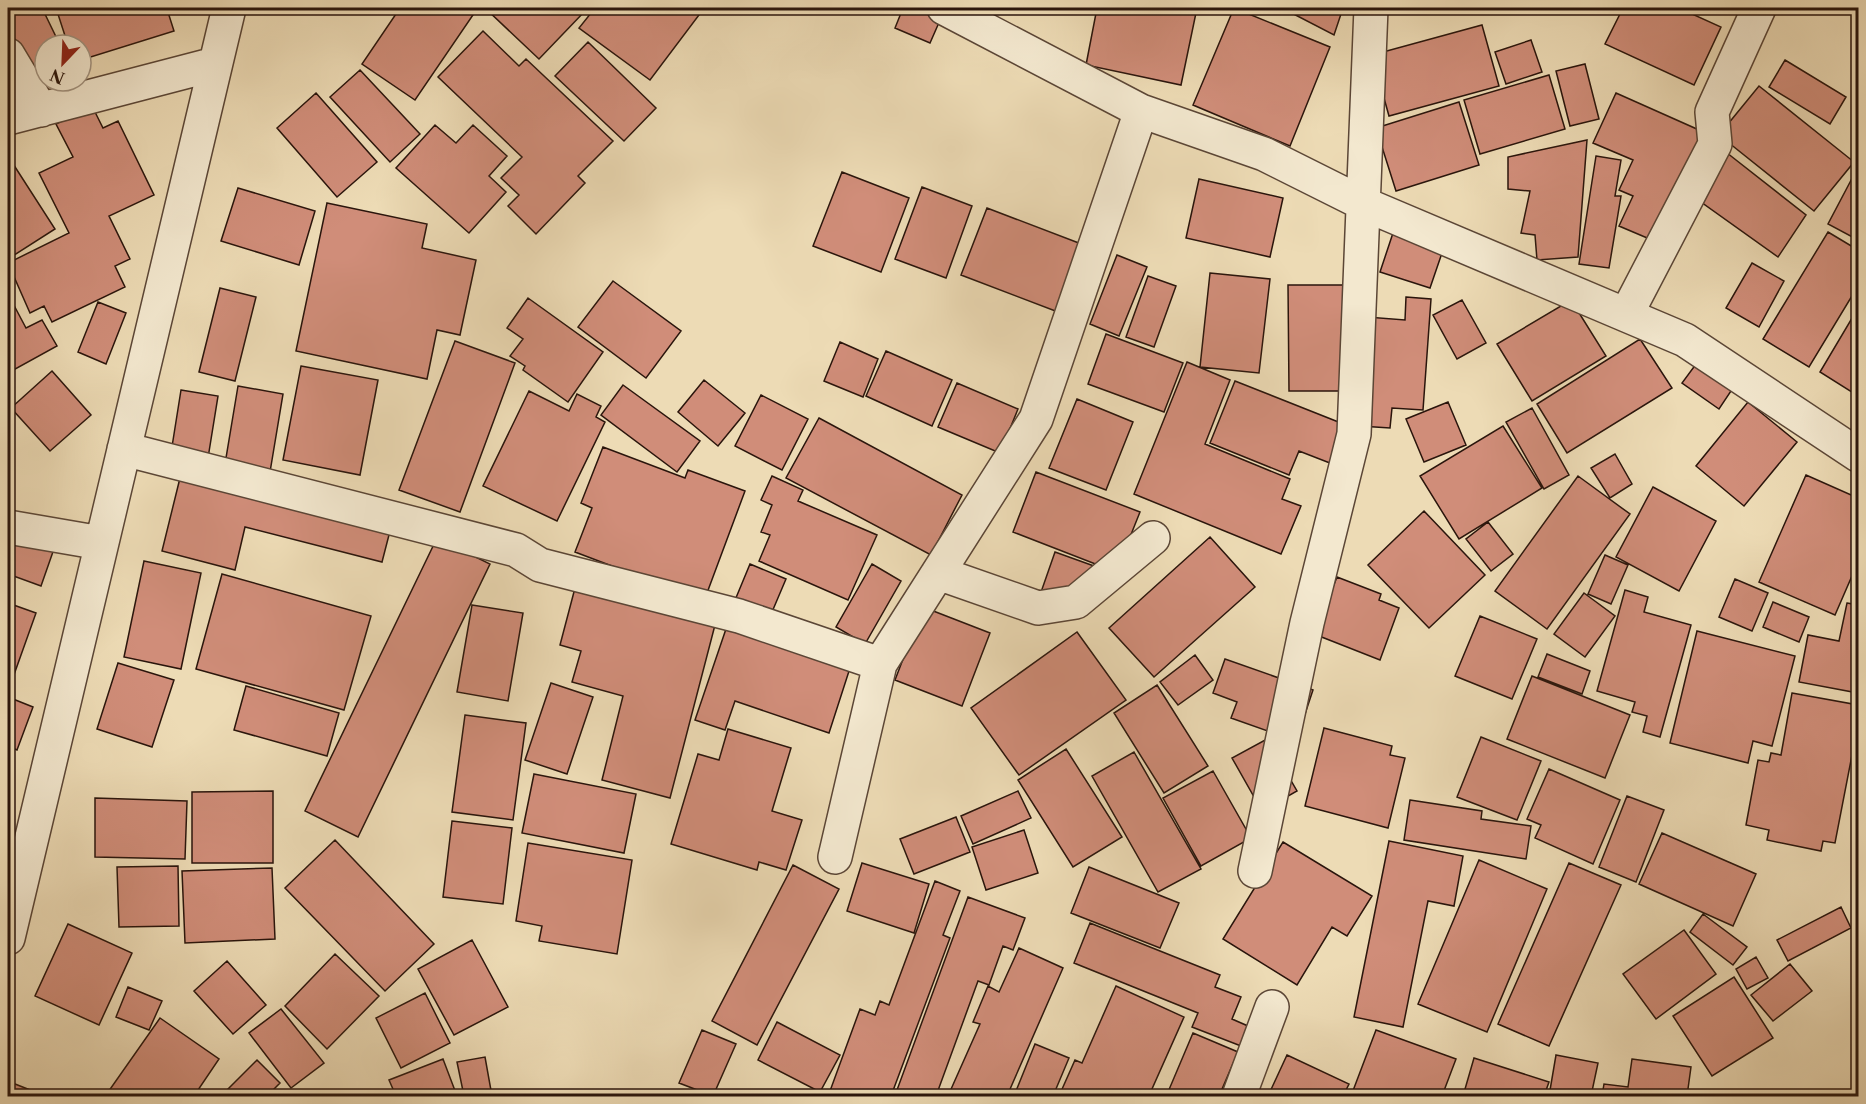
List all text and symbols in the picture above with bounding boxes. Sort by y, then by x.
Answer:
north arrow [33,33,93,93]
text: N [47,65,67,89]

